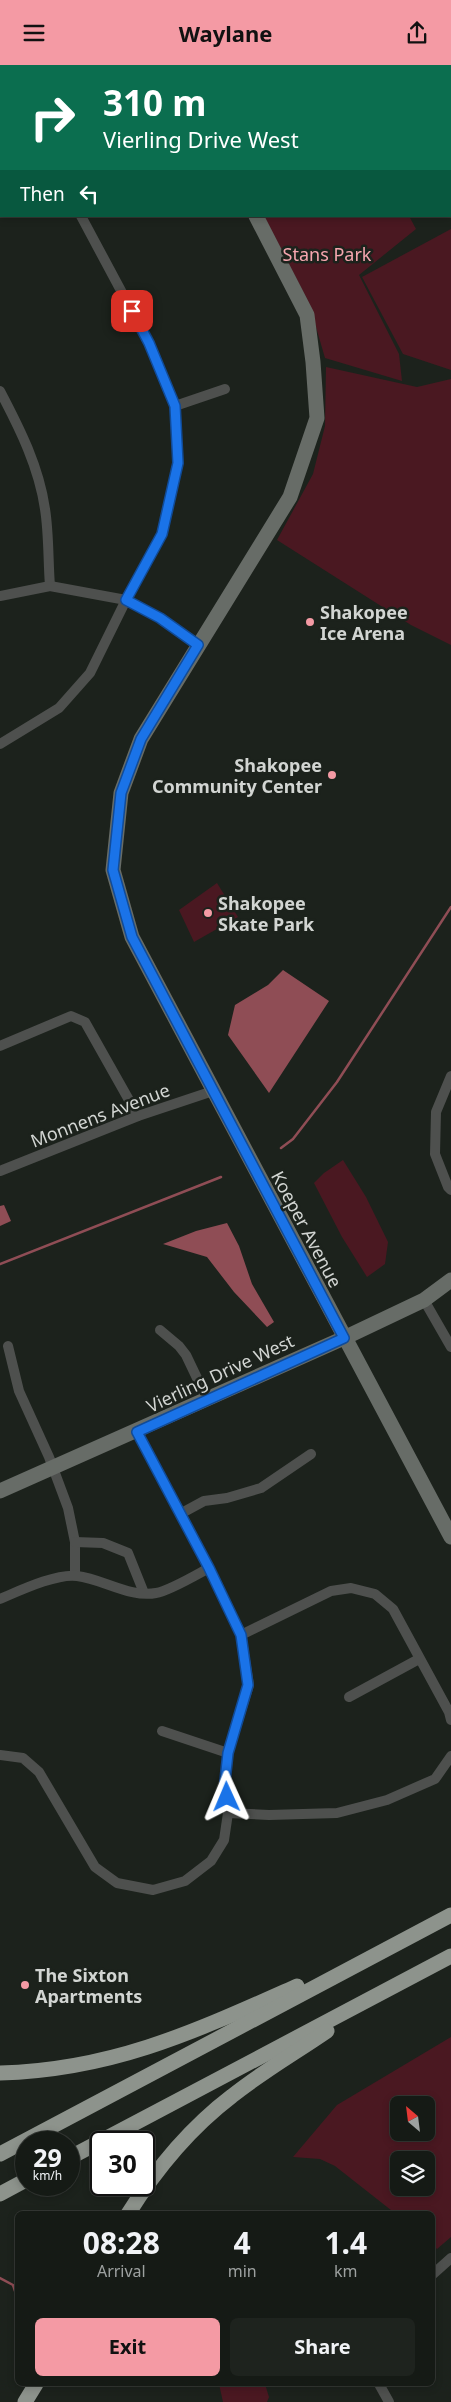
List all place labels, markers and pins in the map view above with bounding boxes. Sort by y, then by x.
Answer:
pin [111,290,153,332]
place label: Shakopee Ice Arena [320,600,408,645]
marker: Shakopee Ice Arena [304,616,316,628]
place label: Shakopee Community Center [152,753,322,798]
marker: Shakopee Community Center [326,769,338,781]
place label: Shakopee Skate Park [218,891,315,936]
marker: Shakopee Skate Park [202,907,214,919]
place label: The Sixton Apartments [35,1963,142,2008]
marker: The Sixton Apartments [19,1979,31,1991]

